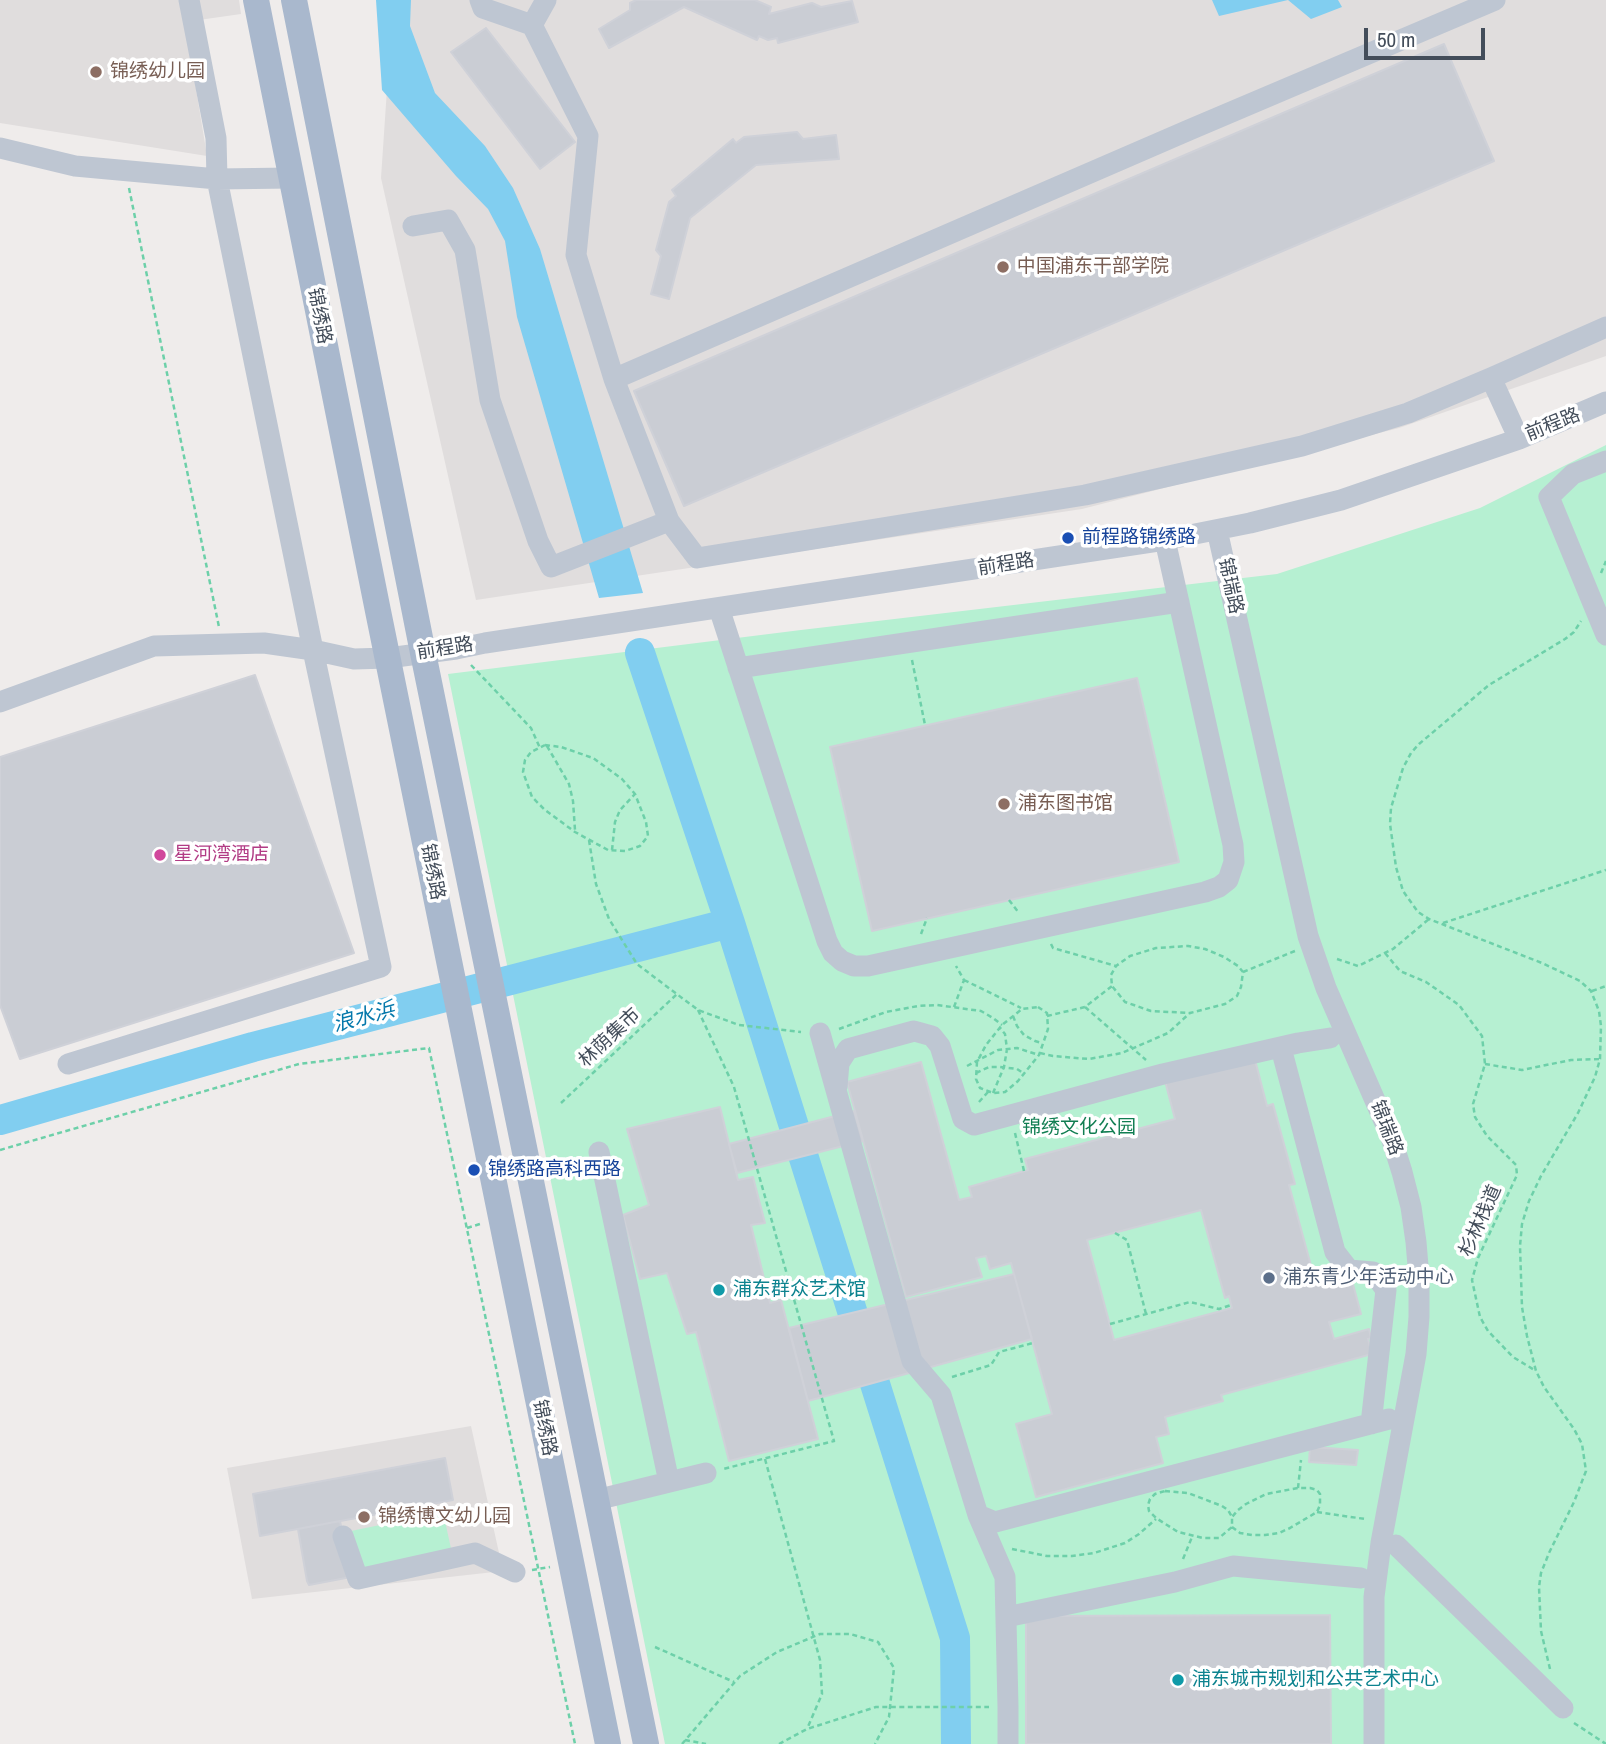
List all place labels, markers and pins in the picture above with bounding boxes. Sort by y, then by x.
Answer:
place label: 锦绣幼儿园 [110,61,205,83]
marker: 锦绣幼儿园 [88,64,104,80]
place label: 中国浦东干部学院 [1017,256,1169,278]
marker: 中国浦东干部学院 [995,259,1011,275]
place label: 前程路锦绣路 [1082,527,1196,549]
marker: 前程路锦绣路 [1060,530,1076,546]
place label: 浦东图书馆 [1018,793,1113,815]
marker: 浦东图书馆 [996,796,1012,812]
place label: 星河湾酒店 [174,844,269,866]
marker: 星河湾酒店 [152,847,168,863]
place label: 锦绣路高科西路 [488,1159,621,1181]
marker: 锦绣路高科西路 [466,1162,482,1178]
place label: 浦东青少年活动中心 [1283,1267,1454,1289]
marker: 浦东青少年活动中心 [1261,1270,1277,1286]
place label: 浦东群众艺术馆 [733,1279,866,1301]
marker: 浦东群众艺术馆 [711,1282,727,1298]
place label: 锦绣博文幼儿园 [378,1506,511,1528]
marker: 锦绣博文幼儿园 [356,1509,372,1525]
place label: 浦东城市规划和公共艺术中心 [1192,1669,1439,1691]
marker: 浦东城市规划和公共艺术中心 [1170,1672,1186,1688]

